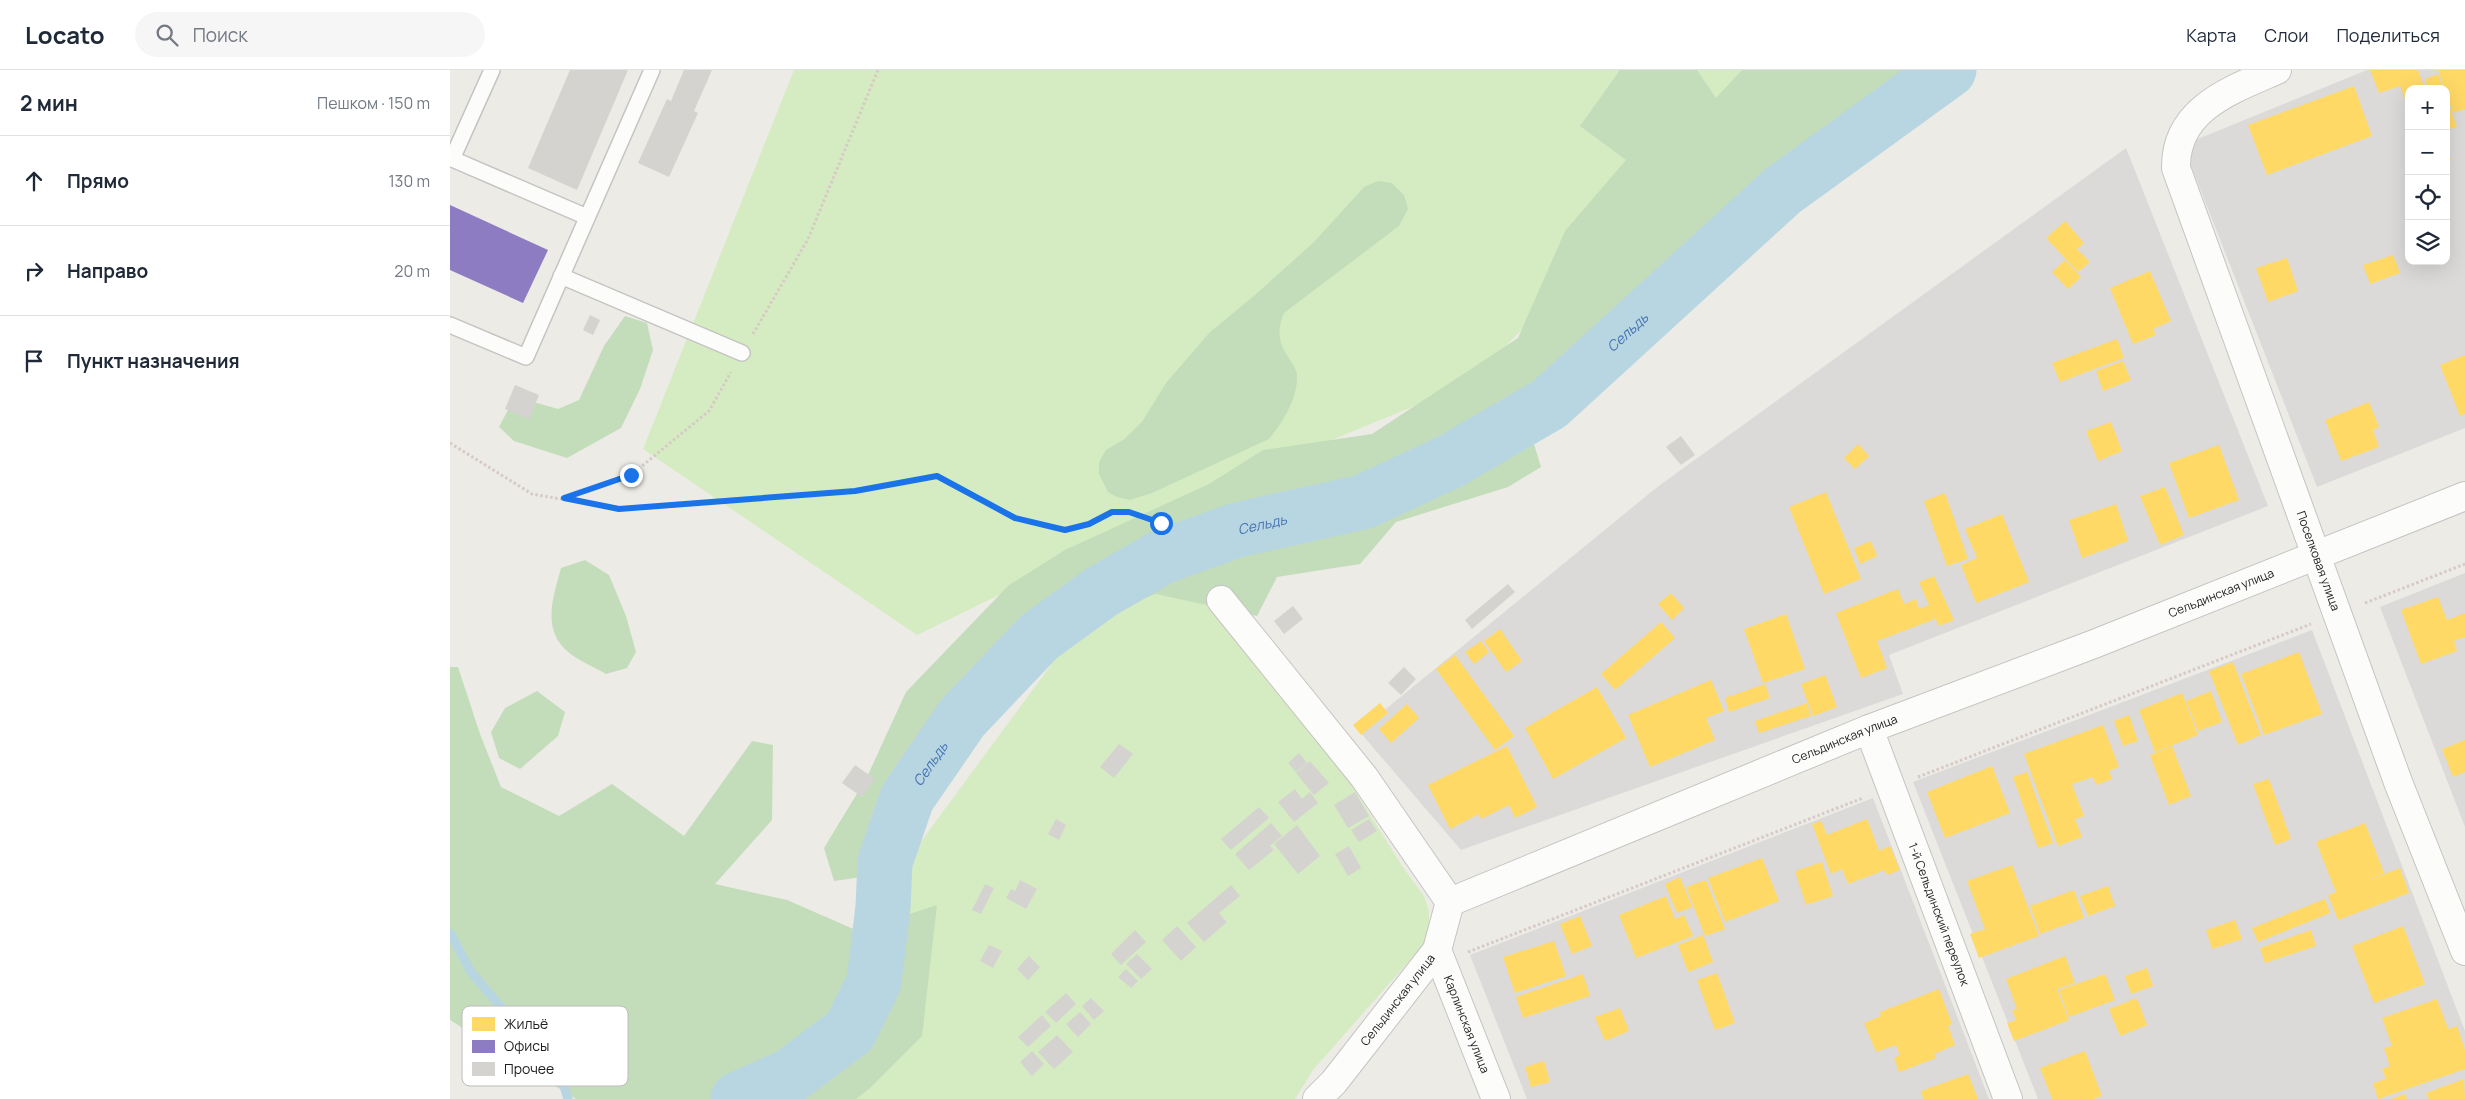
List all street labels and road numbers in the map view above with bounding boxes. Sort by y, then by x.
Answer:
street label: Поселковая улица [2293,509,2344,613]
street label: Сельдинская улица [2166,564,2276,621]
street label: Сельдинская улица [1789,710,1900,768]
street label: 1-й Сельдинский переулок [1904,840,1974,989]
street label: Сельдинская улица [1356,950,1439,1049]
street label: Карлинская улица [1440,973,1494,1076]

